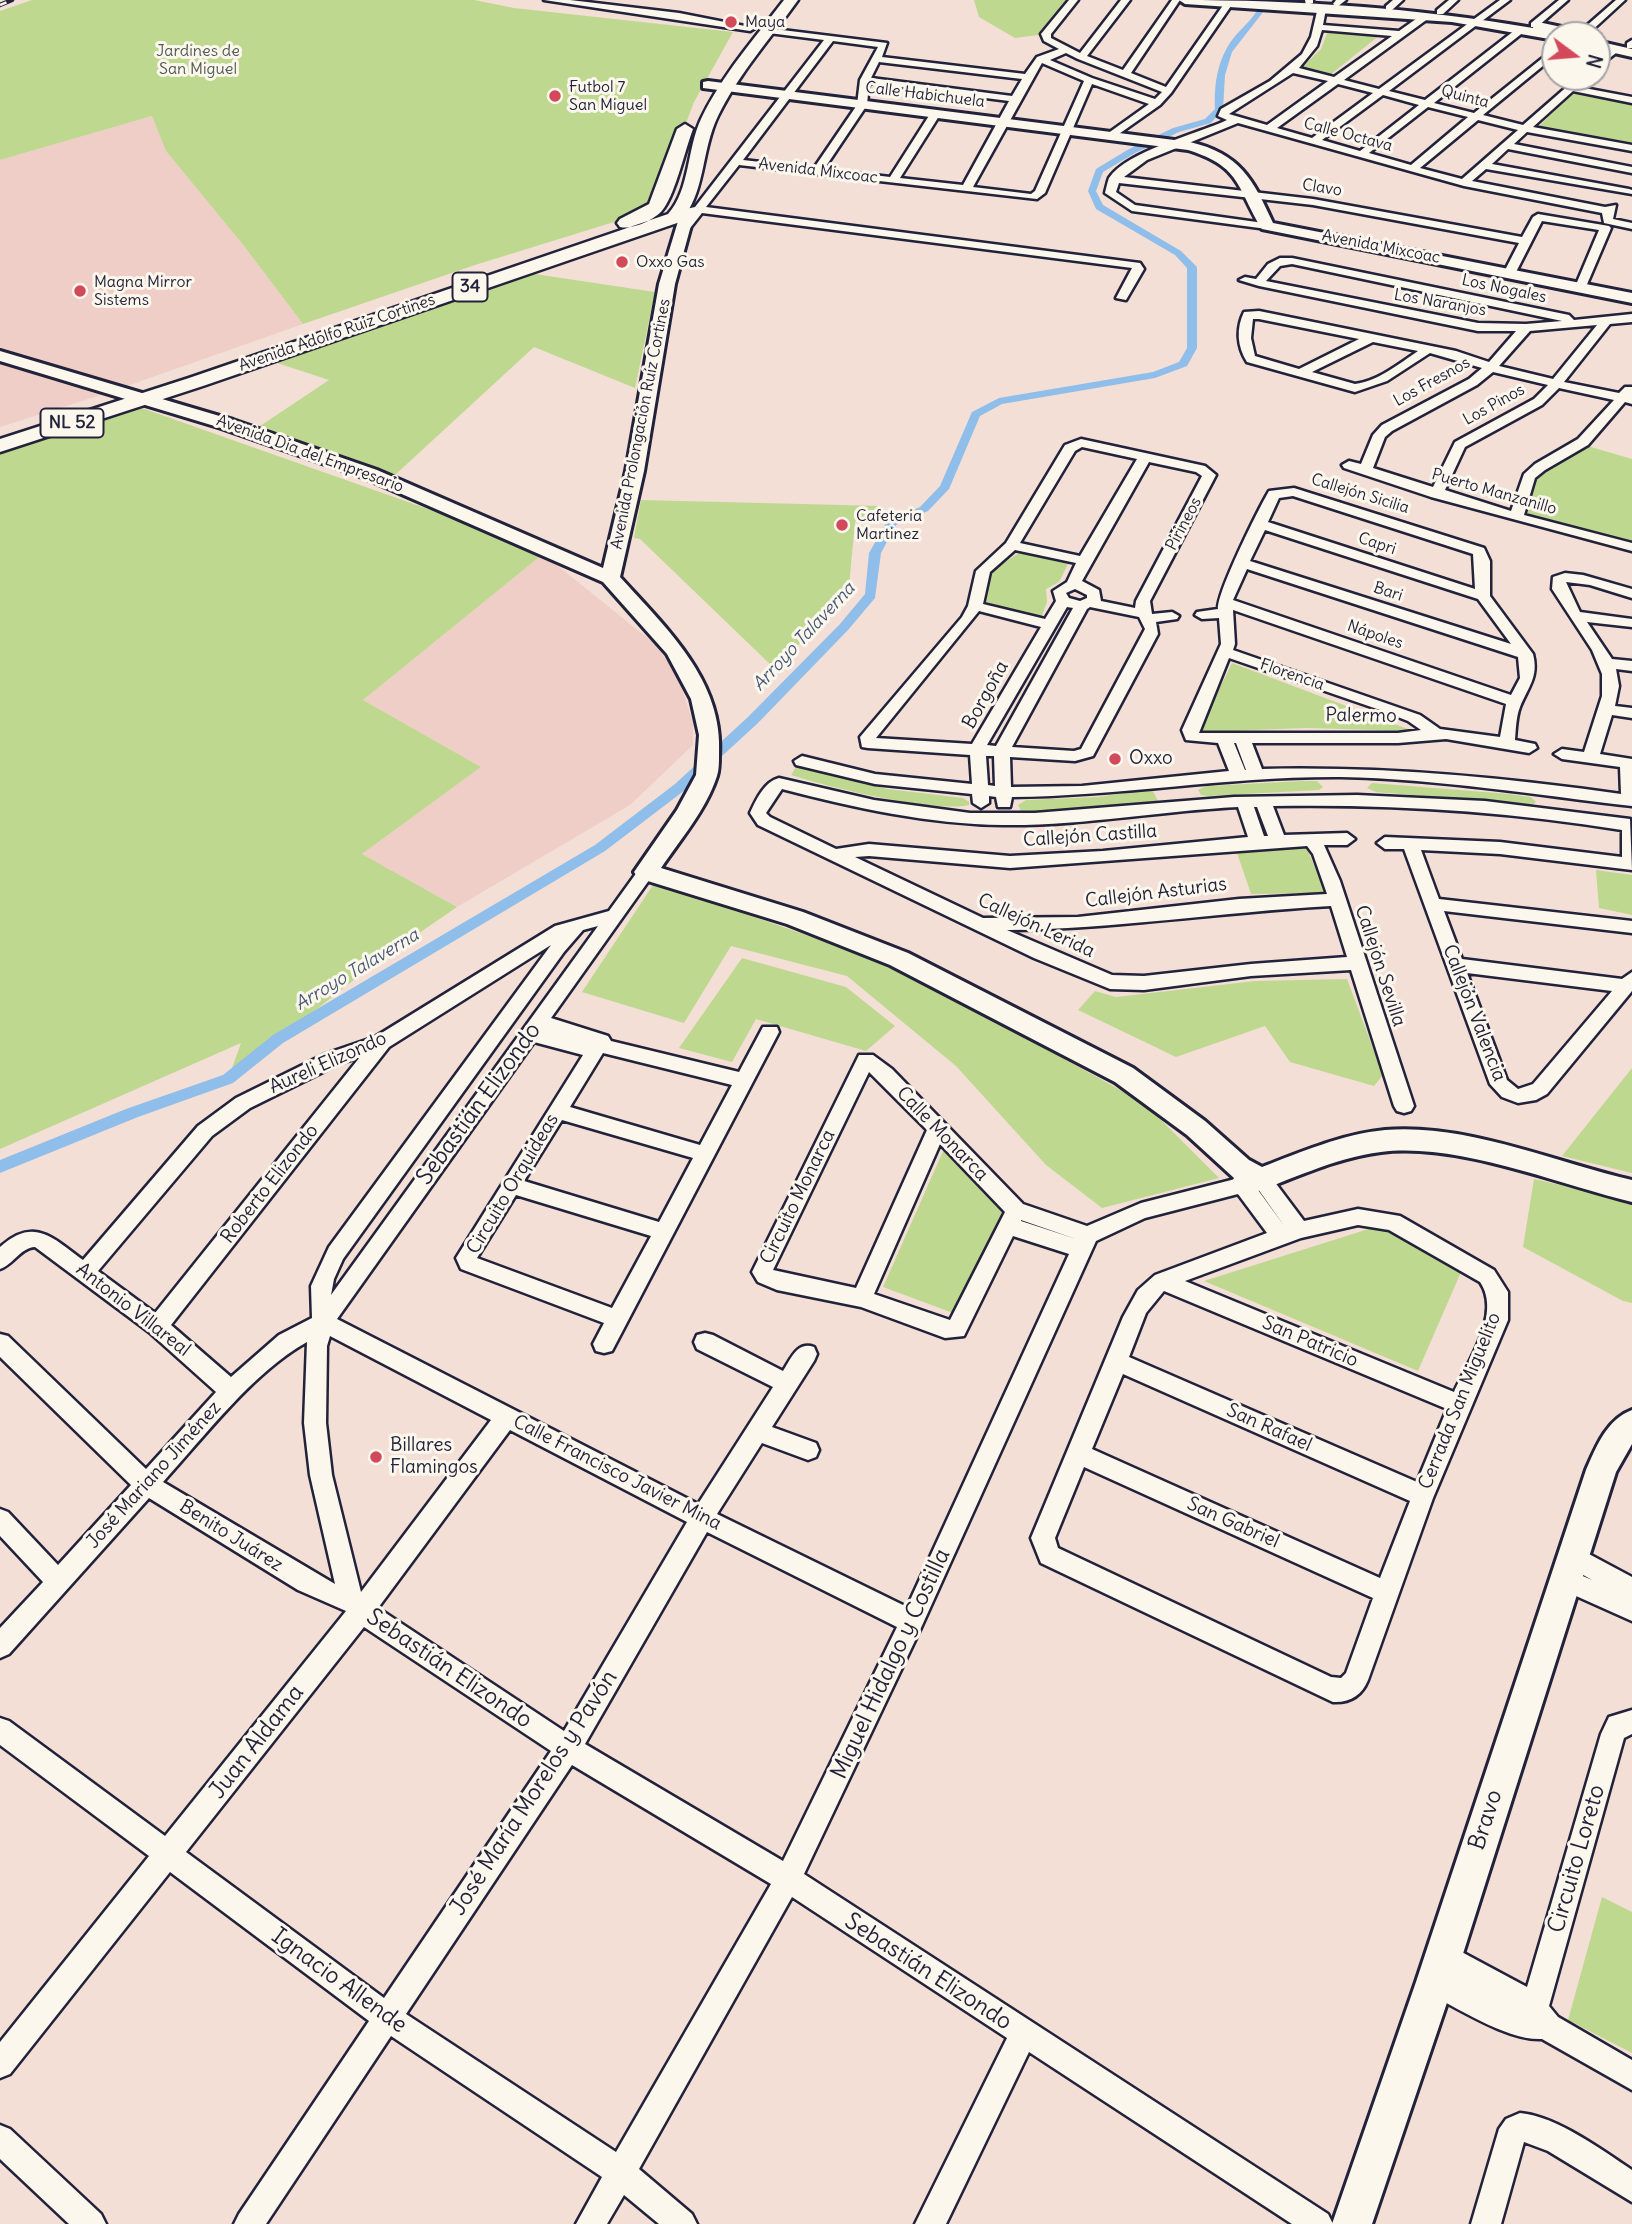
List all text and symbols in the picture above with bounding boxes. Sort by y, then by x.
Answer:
place label: Maya [745,12,785,32]
marker: Maya [723,14,739,30]
north arrow [1541,21,1611,91]
park label: Jardines de San Miguel [156,41,240,79]
text: N [1581,52,1608,71]
place label: Futbol 7 San Miguel [569,77,647,115]
street label: Calle Habichuela [864,78,986,112]
street label: Quinta [1439,81,1491,113]
marker: Futbol 7 San Miguel [547,88,563,104]
street label: Calle Octava [1302,114,1394,156]
street label: Avenida Mixcoac [757,154,879,188]
street label: Clavo [1301,175,1343,201]
street label: Avenida Mixcoac [1320,226,1442,268]
place label: Oxxo Gas [636,252,705,272]
marker: Oxxo Gas [614,254,630,270]
street label: Los Nogales [1460,271,1548,307]
place label: Magna Mirror Sistems [94,272,192,310]
road number: 34 [452,272,488,302]
marker: Magna Mirror Sistems [72,283,88,299]
street label: Los Naranjos [1392,285,1488,321]
street label: Avenida Adolfo Ruíz Cortines [236,290,438,376]
street label: Avenida Prolongación Ruíz Cortines [607,297,675,551]
street label: Los Fresnos [1390,353,1474,411]
street label: Los Pinos [1460,380,1528,430]
road number: NL 52 [41,408,104,438]
street label: Avenida Día del Empresario [214,411,406,497]
street label: Puerto Manzanillo [1429,465,1559,519]
street label: Callejón Sicilia [1309,470,1411,518]
street label: Pirineos [1162,494,1206,554]
place label: Cafeteria Martinez [856,506,922,544]
marker: Cafeteria Martinez [834,517,850,533]
street label: Capri [1356,529,1398,559]
water label: Arroyo Talaverna [748,578,860,696]
street label: Bari [1371,578,1405,606]
street label: Nápoles [1345,617,1405,653]
street label: Florencia [1257,655,1327,695]
street label: Borgoña [958,657,1014,733]
street label: Palermo [1325,704,1397,728]
place label: Oxxo [1129,748,1173,770]
marker: Oxxo [1107,751,1123,767]
street label: Callejón Castilla [1022,820,1158,852]
street label: Callejón Asturias [1084,873,1228,913]
street label: Callejón Lerida [974,889,1098,963]
street label: Callejón Sevilla [1350,903,1410,1029]
water label: Arroyo Talaverna [291,925,423,1015]
street label: Callejón Valencia [1437,941,1511,1085]
street label: Sebastián Elizondo [411,1018,547,1190]
street label: Aureli Elizondo [266,1027,390,1099]
street label: Calle Monarca [891,1082,993,1186]
street label: Circuito Orquídeas [462,1110,564,1258]
street label: Roberto Elizondo [216,1120,324,1248]
street label: Circuito Monarca [756,1126,840,1268]
street label: Antonio Villareal [71,1258,195,1362]
street label: Cerrada San Miguelito [1414,1309,1506,1493]
street label: San Patricio [1259,1312,1361,1372]
street label: José Mariano Jiménez [82,1397,226,1553]
street label: San Rafael [1223,1399,1315,1457]
street label: Calle Francisco Javier Mina [509,1410,725,1536]
place label: Billares Flamingos [390,1435,478,1479]
marker: Billares Flamingos [368,1449,384,1465]
street label: San Gabriel [1183,1493,1283,1553]
street label: Benito Juárez [175,1495,287,1577]
street label: Miguel Hidalgo y Costilla [826,1545,956,1783]
street label: Sebastián Elizondo [361,1603,537,1735]
street label: José María Morelos y Pavón [444,1665,624,1921]
street label: Juan Aldama [204,1680,310,1804]
street label: Circuito Loreto [1543,1782,1611,1936]
street label: Bravo [1463,1787,1509,1853]
street label: Sebastián Elizondo [839,1908,1017,2036]
street label: Ignacio Allende [266,1923,412,2039]

